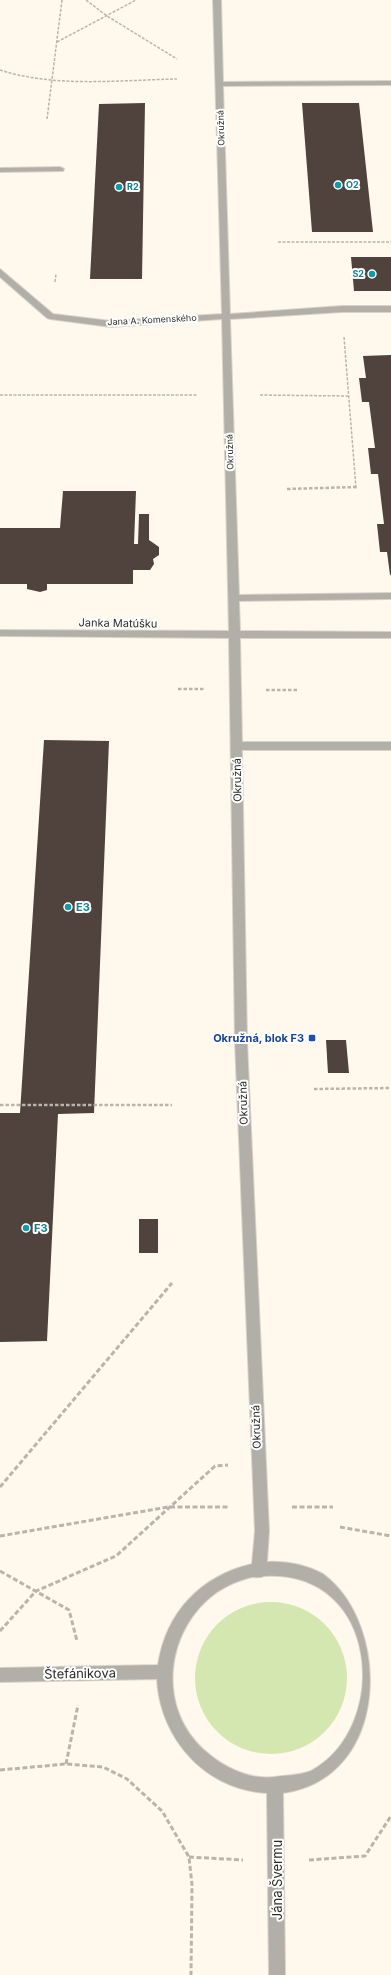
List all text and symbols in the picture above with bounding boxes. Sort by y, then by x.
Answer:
street label: Okružná [214,110,227,146]
place label: O2 [346,179,359,190]
marker: O2 [333,180,343,190]
place label: R2 [127,181,139,192]
marker: R2 [114,182,124,192]
place label: S2 [352,268,364,279]
marker: S2 [367,269,377,279]
street label: Jana A. Komenského [107,312,197,327]
street label: Okružná [223,434,236,470]
street label: Janka Matúšku [78,615,158,631]
street label: Okružná [230,758,244,802]
place label: E3 [76,900,90,914]
marker: E3 [63,902,73,912]
place label: Okružná, blok F3 [213,1031,304,1045]
marker: Okružná, blok F3 [307,1033,317,1043]
street label: Okružná [235,1081,251,1125]
place label: F3 [34,1221,48,1235]
marker: F3 [21,1223,31,1233]
street label: Okružná [248,1405,264,1449]
street label: Štefánikova [44,1664,116,1682]
street label: Jána Švermu [269,1840,285,1920]

